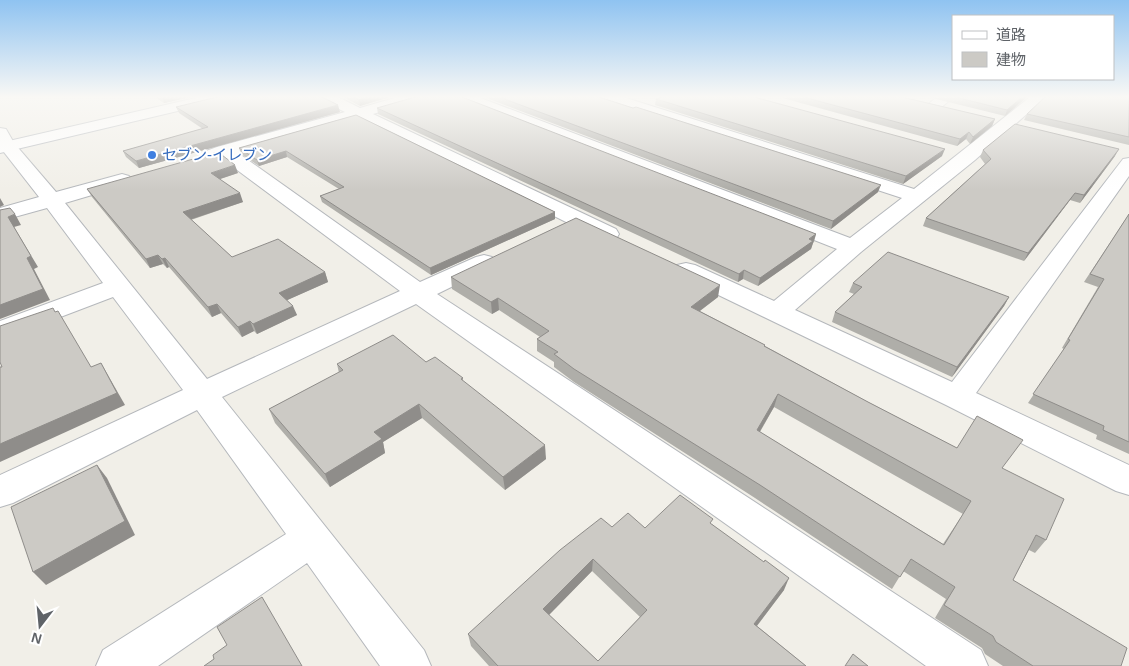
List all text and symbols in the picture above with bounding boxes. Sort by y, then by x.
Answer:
legend [952,15,1114,80]
text: 道路 [996,26,1026,43]
text: 建物 [996,51,1026,68]
place label: セブン-イレブン [162,146,272,163]
marker: セブン-イレブン [146,149,158,161]
north arrow [15,601,65,651]
text: N [29,629,43,648]

